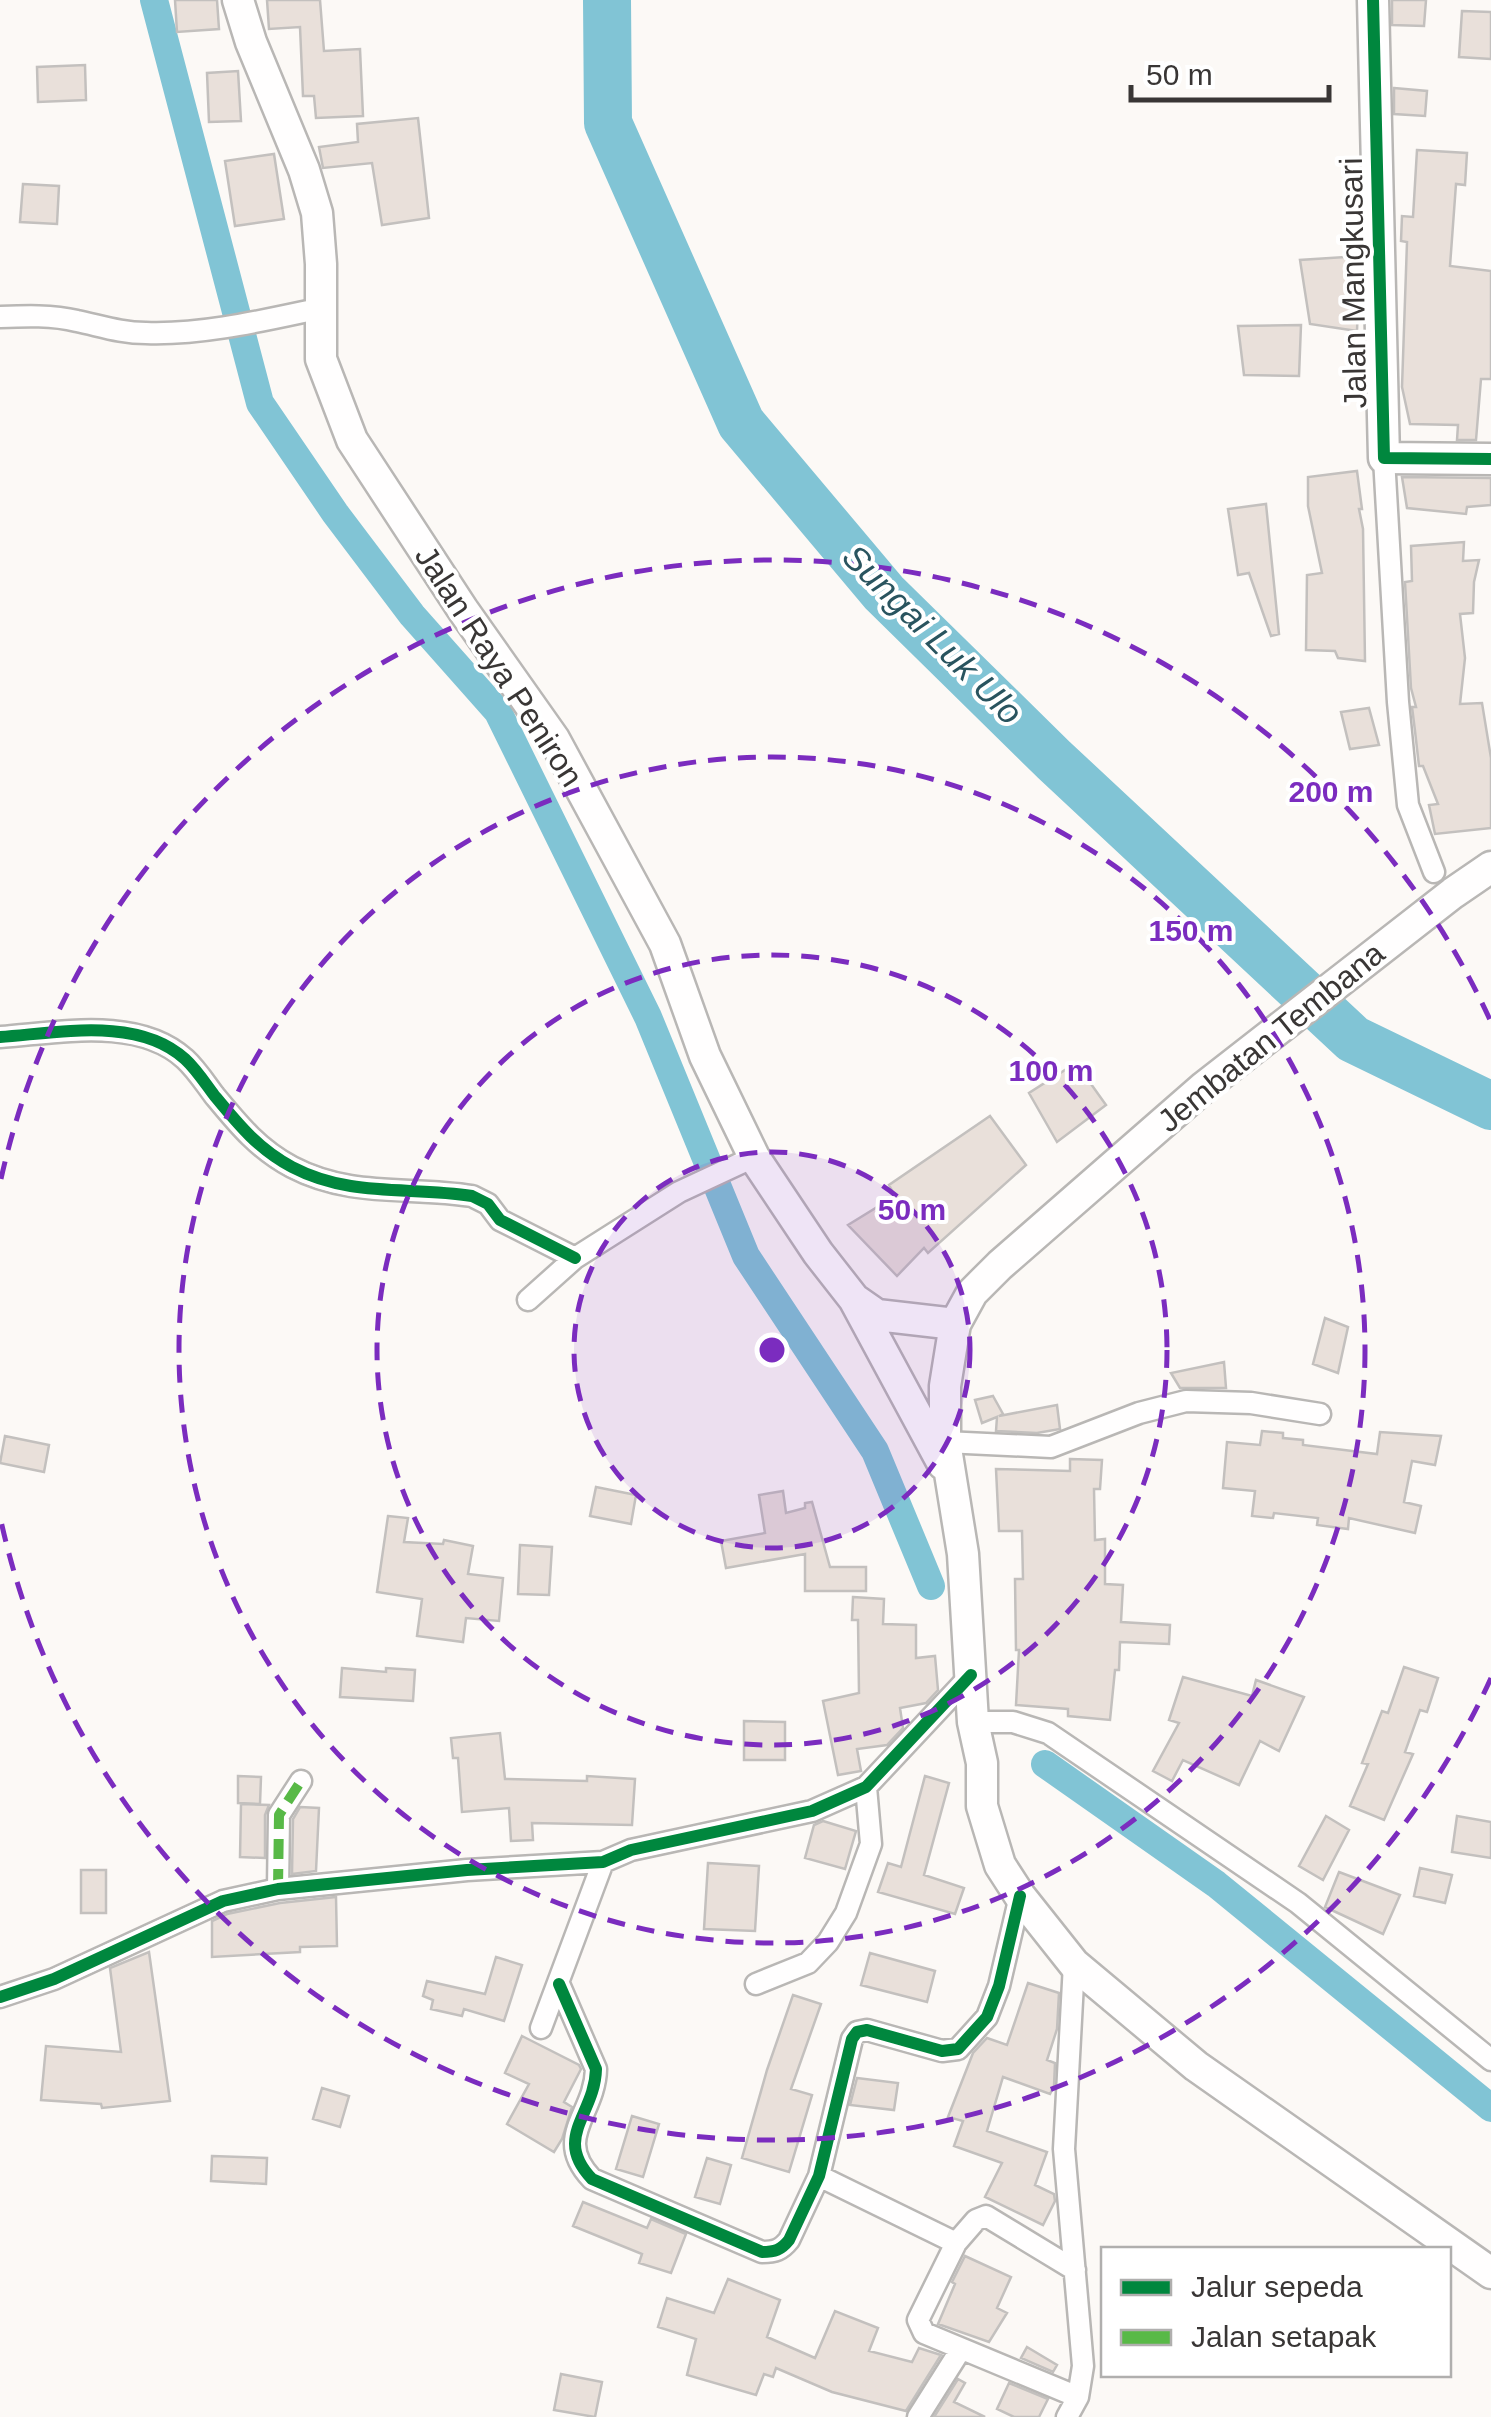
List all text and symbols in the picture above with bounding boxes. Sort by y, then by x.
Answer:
scale bar [1131,40,1328,102]
text: 50 m [1146,58,1213,91]
street label: Jalan Mangkusari [1333,157,1373,409]
water label: Sungai Luk Ulo [835,536,1031,732]
street label: Jalan Raya Peniron [408,539,590,793]
text: 200 m [1288,775,1374,808]
text: 150 m [1148,914,1234,947]
street label: Jembatan Tembana [1151,935,1391,1139]
text: 100 m [1008,1054,1094,1087]
text: 50 m [878,1193,946,1226]
centre of rings [754,1332,790,1368]
legend [1101,2247,1451,2377]
text: Jalur sepeda [1191,2270,1363,2303]
text: Jalan setapak [1191,2320,1377,2353]

